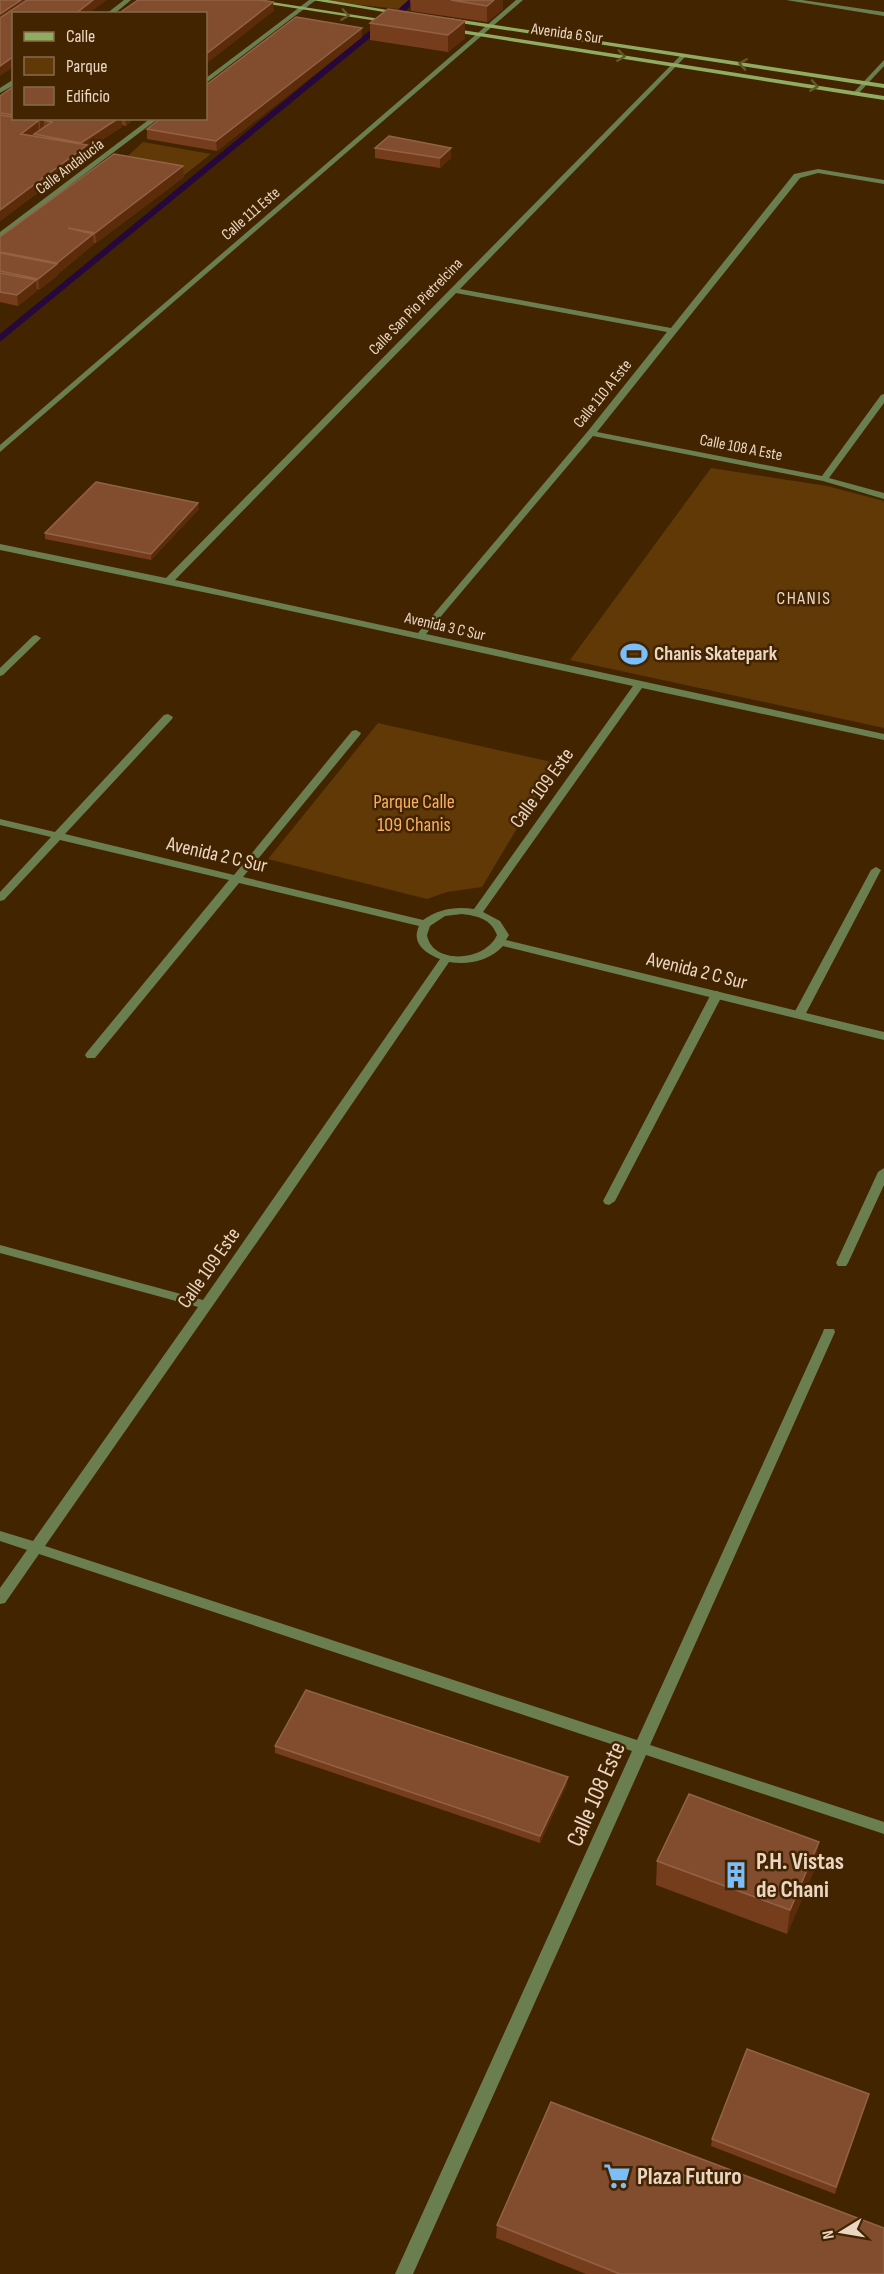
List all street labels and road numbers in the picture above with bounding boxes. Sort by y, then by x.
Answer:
street label: Avenida 6 Sur [529,19,604,48]
street label: Calle Andalucía [32,135,108,199]
street label: Calle 111 Este [218,183,284,245]
street label: Calle San Pio Pietrelcina [365,255,467,359]
street label: Calle 110 A Este [570,356,636,432]
street label: Calle 108 A Este [698,431,784,465]
street label: Avenida 3 C Sur [402,608,487,646]
street label: Calle 109 Este [505,743,579,833]
street label: Avenida 2 C Sur [163,832,270,878]
street label: Avenida 2 C Sur [643,947,750,995]
street label: Calle 109 Este [172,1223,246,1313]
street label: Calle 108 Este [560,1737,632,1851]

